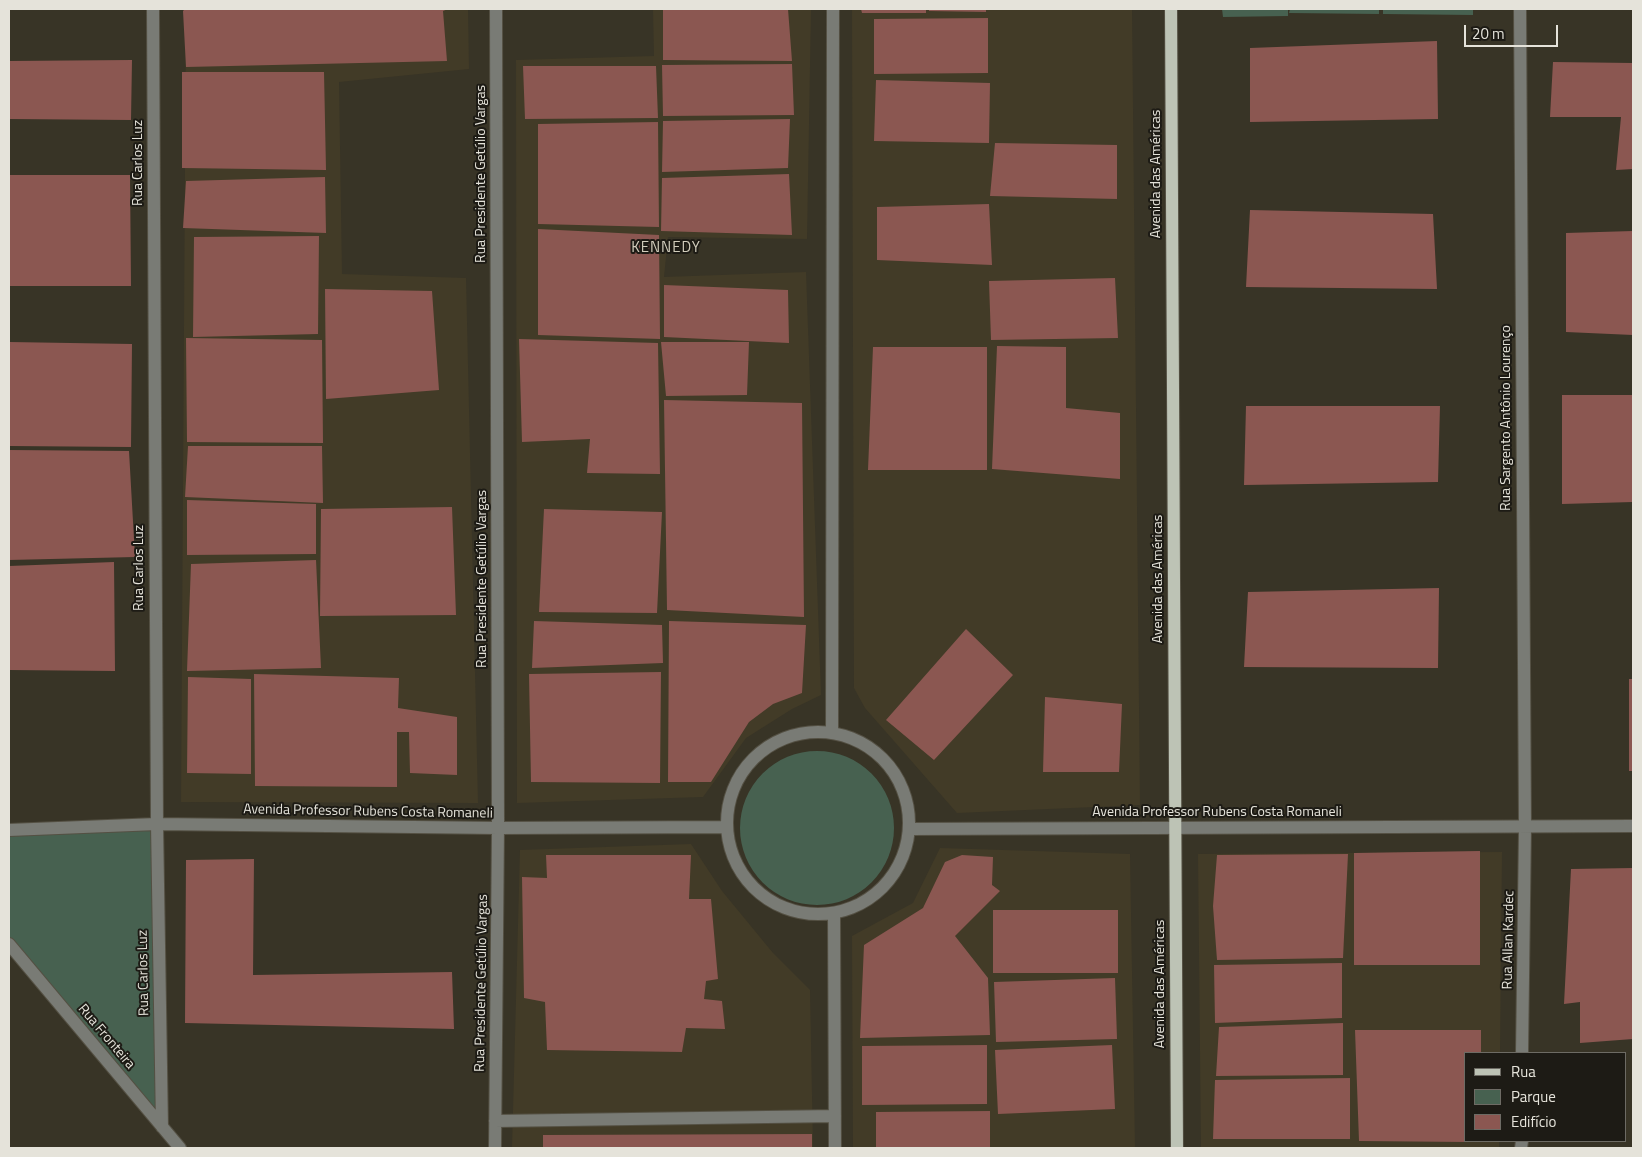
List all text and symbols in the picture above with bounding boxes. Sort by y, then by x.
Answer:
scale bar [1467,15,1561,47]
text: 20 m [1472,22,1505,45]
street label: Rua Presidente Getúlio Vargas [474,85,490,263]
street label: Avenida das Américas [1149,110,1165,238]
street label: Rua Carlos Luz [131,120,147,206]
district label: KENNEDY [630,239,702,257]
street label: Rua Sargento Antônio Lourenço [1499,325,1515,511]
street label: Rua Presidente Getúlio Vargas [475,490,491,668]
street label: Avenida das Américas [1151,515,1167,643]
street label: Rua Carlos Luz [132,525,148,611]
street label: Avenida Professor Rubens Costa Romaneli [243,801,493,823]
street label: Avenida Professor Rubens Costa Romaneli [1092,805,1342,821]
street label: Rua Allan Kardec [1500,890,1518,990]
street label: Rua Presidente Getúlio Vargas [472,894,492,1072]
street label: Avenida das Américas [1153,920,1169,1048]
street label: Rua Carlos Luz [135,930,153,1016]
street label: Rua Fronteira [74,1001,138,1073]
legend [1464,1052,1627,1142]
text: Rua [1511,1060,1536,1083]
text: Parque [1511,1085,1556,1108]
text: Edifício [1511,1110,1556,1133]

